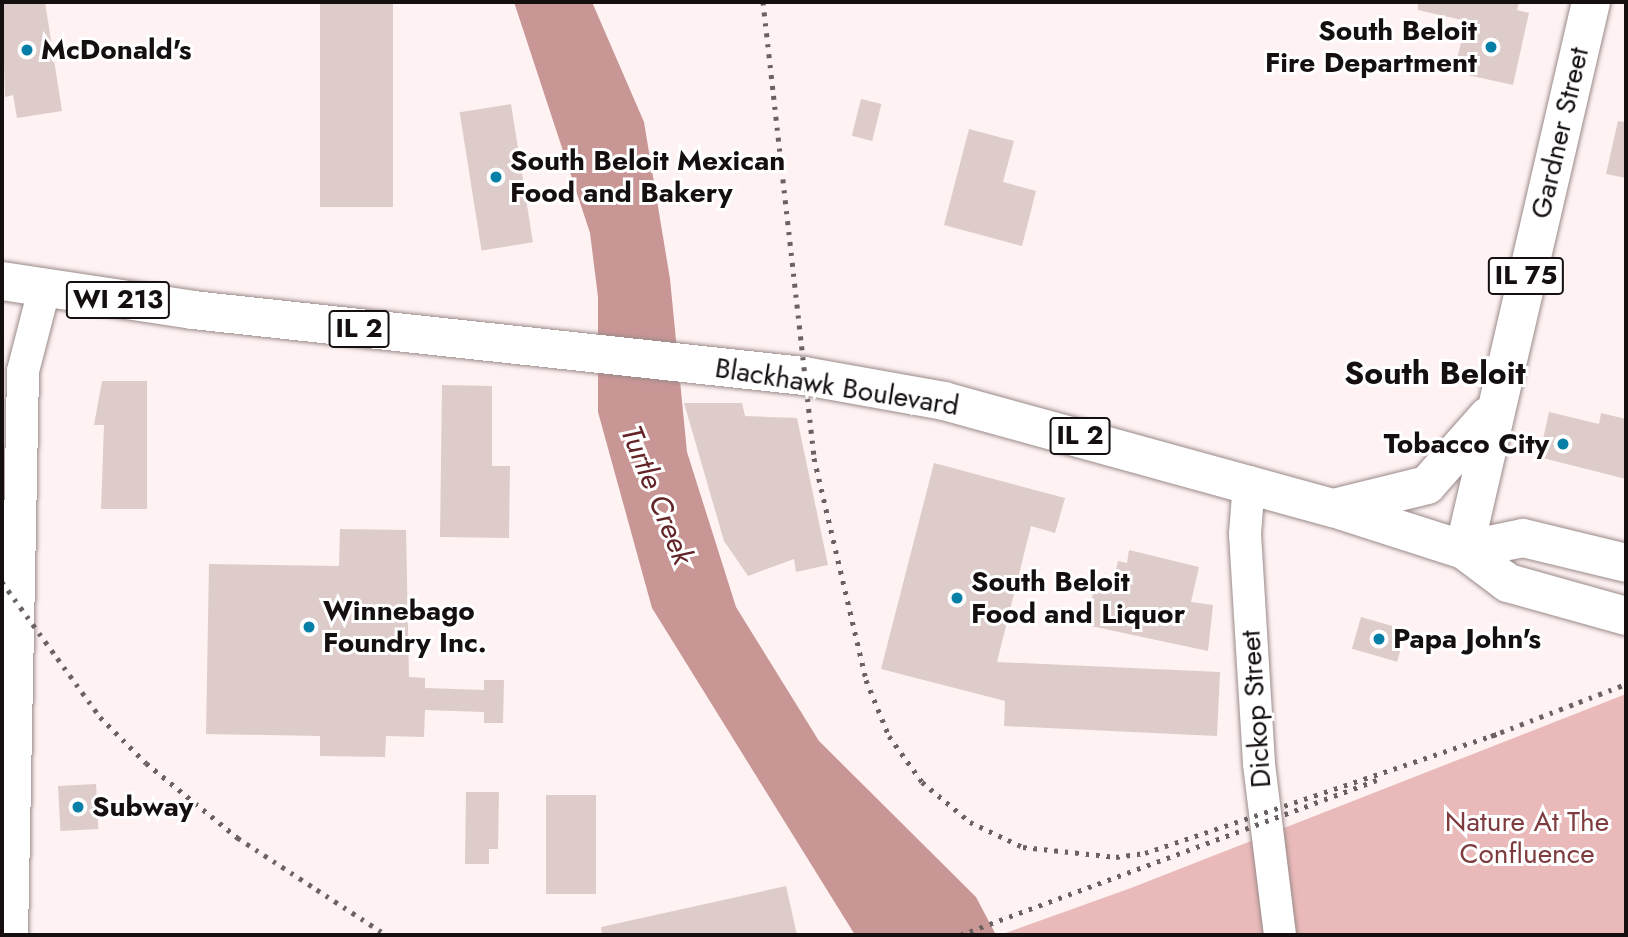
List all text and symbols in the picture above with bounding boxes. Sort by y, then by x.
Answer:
place label: South Beloit Fire Department [1265,14,1477,80]
place label: McDonald's [41,33,191,67]
marker: South Beloit Fire Department [1483,39,1499,55]
marker: McDonald's [19,42,35,58]
street label: Gardner Street [1524,44,1596,222]
place label: South Beloit Mexican Food and Bakery [510,144,785,210]
marker: South Beloit Mexican Food and Bakery [488,169,504,185]
road number: IL 75 [1488,254,1564,298]
road number: WI 213 [66,278,170,322]
road number: IL 2 [328,306,390,352]
street label: Blackhawk Boulevard [713,351,961,423]
district label: South Beloit [1344,354,1526,392]
road number: IL 2 [1048,414,1112,458]
water label: Turtle Creek [613,420,701,570]
place label: Tobacco City [1384,427,1549,461]
marker: Tobacco City [1555,436,1571,452]
place label: South Beloit Food and Liquor [971,565,1185,631]
marker: South Beloit Food and Liquor [949,590,965,606]
place label: Winnebago Foundry Inc. [323,594,487,660]
marker: Winnebago Foundry Inc. [301,619,317,635]
place label: Papa John's [1393,622,1541,656]
street label: Dickop Street [1234,629,1278,789]
marker: Papa John's [1371,631,1387,647]
place label: Subway [92,790,193,824]
marker: Subway [70,799,86,815]
park label: Nature At The Confluence [1445,805,1609,871]

